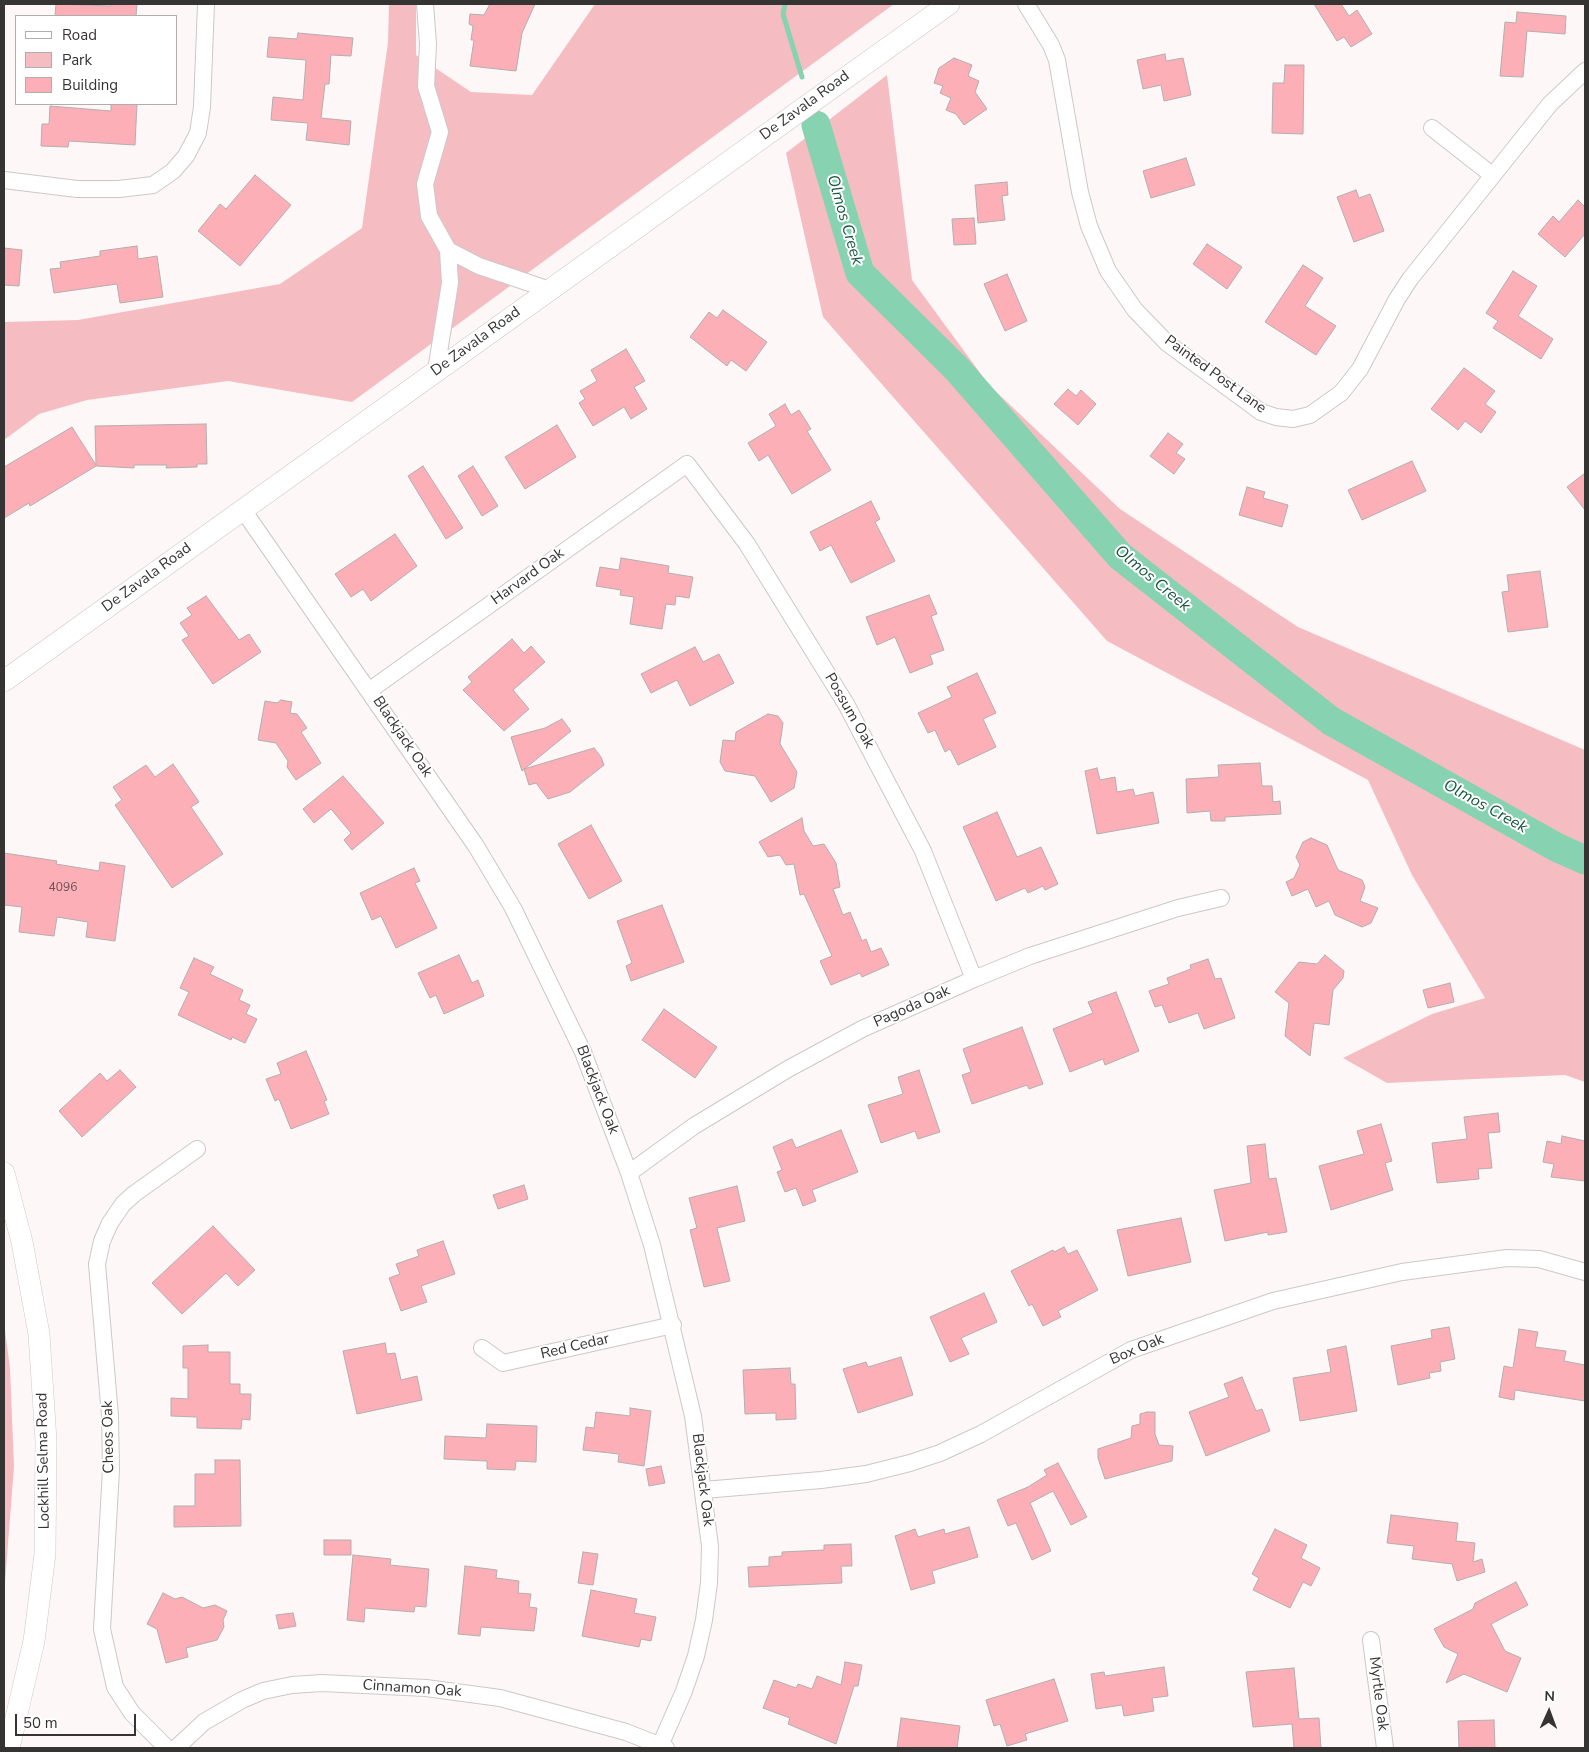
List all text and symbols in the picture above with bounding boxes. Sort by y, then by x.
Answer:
legend [15,15,178,105]
text: Road [62,25,97,45]
text: Park [62,50,92,70]
street label: De Zavala Road [757,68,853,144]
text: Building [62,75,118,95]
water label: Olmos Creek [822,173,866,267]
street label: De Zavala Road [428,304,524,380]
street label: Painted Post Lane [1161,332,1269,418]
street label: De Zavala Road [99,540,195,616]
water label: Olmos Creek [1110,542,1194,616]
street label: Harvard Oak [488,545,568,609]
street label: Possum Oak [820,670,878,752]
street label: Blackjack Oak [368,693,436,781]
water label: Olmos Creek [1440,776,1530,838]
house number: 4096 [49,881,77,895]
street label: Pagoda Oak [871,982,953,1032]
street label: Blackjack Oak [572,1043,622,1137]
street label: Red Cedar [539,1330,611,1364]
street label: Box Oak [1107,1331,1167,1369]
street label: Lockhill Selma Road [34,1392,54,1530]
street label: Cheos Oak [99,1400,119,1474]
street label: Blackjack Oak [687,1432,717,1528]
street label: Myrtle Oak [1365,1656,1391,1732]
street label: Cinnamon Oak [362,1677,462,1701]
north arrow [1524,1687,1574,1737]
text: N [1544,1687,1555,1706]
scale bar [18,1704,139,1736]
text: 50 m [23,1713,58,1733]

